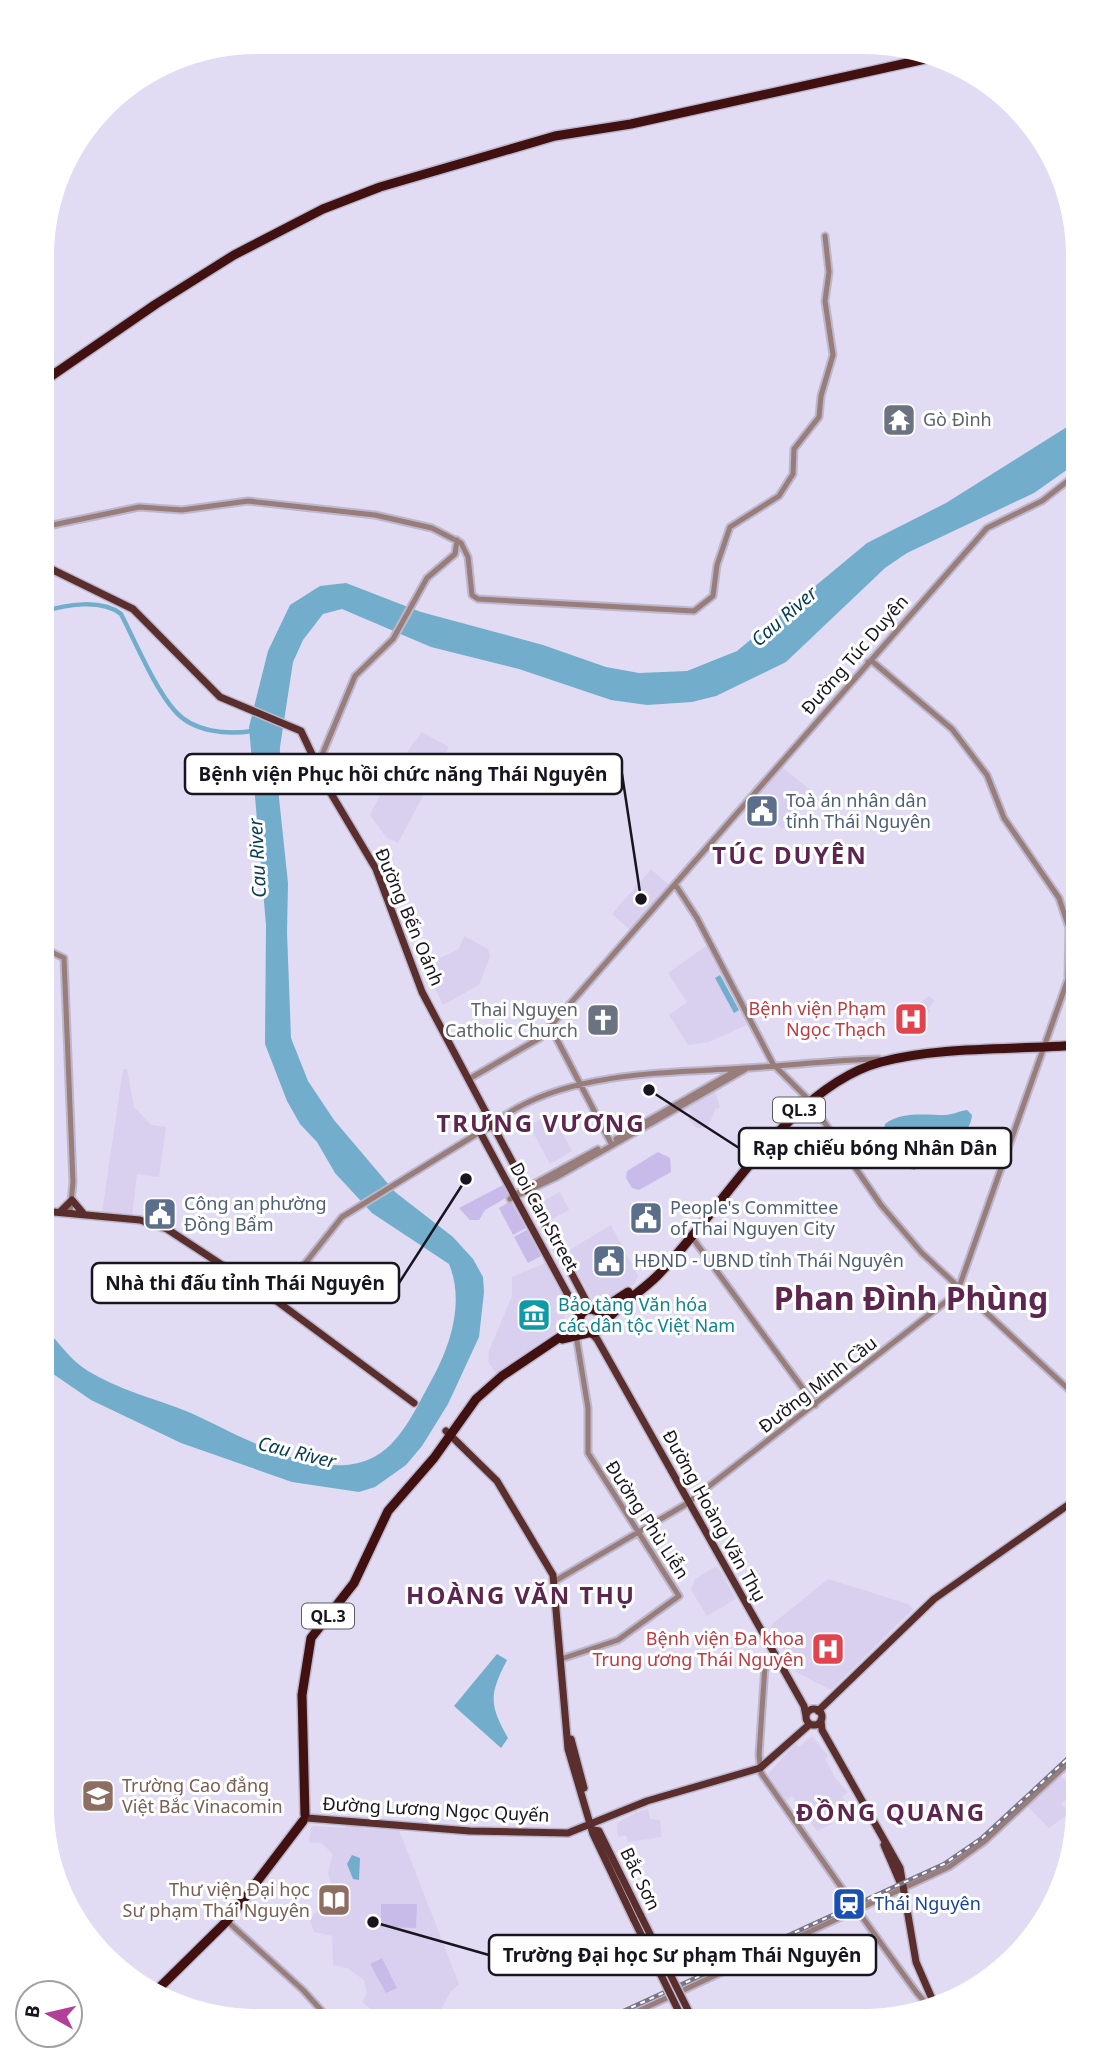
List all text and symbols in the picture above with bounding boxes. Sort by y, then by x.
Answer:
temple icon: Gò Đình [880,401,918,439]
place label: Gò Đình [923,407,992,431]
water label: Cau River [745,579,824,652]
street label: Đường Túc Duyên [795,589,913,719]
callout: Bệnh viện Phục hồi chức năng Thái Nguyên [185,754,622,794]
text: Bệnh viện Phục hồi chức năng Thái Nguyên [199,761,607,787]
place label: Toà án nhân dân tỉnh Thái Nguyên [786,788,931,833]
public building icon: Toà án nhân dân tỉnh Thái Nguyên [743,792,781,830]
water label: Cau River [242,816,272,898]
district label: TÚC DUYÊN [712,838,868,871]
street label: Đường Bến Oánh [370,844,450,989]
place label: Bệnh viện Phạm Ngọc Thạch [749,996,886,1041]
place label: Thai Nguyen Catholic Church [445,997,578,1042]
hospital icon: Bệnh viện Phạm Ngọc Thạch [892,1000,930,1038]
church icon: Thai Nguyen Catholic Church [584,1001,622,1039]
road number: QL.3 [773,1098,825,1122]
district label: TRƯNG VƯƠNG [436,1106,646,1139]
callout: Rạp chiếu bóng Nhân Dân [739,1128,1011,1168]
text: Rạp chiếu bóng Nhân Dân [753,1135,997,1161]
street label: Doi Can Street [505,1158,585,1276]
place label: Công an phường Đồng Bẩm [184,1191,327,1236]
public building icon: Công an phường Đồng Bẩm [141,1195,179,1233]
place label: People's Committee of Thai Nguyen City [670,1195,838,1240]
public building icon: People's Committee of Thai Nguyen City [627,1199,665,1237]
public building icon: HĐND - UBND tỉnh Thái Nguyên [590,1242,628,1280]
place label: HĐND - UBND tỉnh Thái Nguyên [634,1248,904,1272]
callout: Nhà thi đấu tỉnh Thái Nguyên [92,1263,399,1303]
text: Nhà thi đấu tỉnh Thái Nguyên [105,1270,385,1296]
district label: Phan Đình Phùng [774,1276,1048,1319]
place label: Bảo tàng Văn hóa các dân tộc Việt Nam [558,1292,735,1337]
museum icon: Bảo tàng Văn hóa các dân tộc Việt Nam [515,1296,553,1334]
street label: Đường Minh Cầu [753,1331,881,1438]
street label: Đường Hoàng Văn Thụ [658,1425,772,1606]
water label: Cau River [255,1430,340,1475]
street label: Đường Phù Liễn [601,1456,695,1583]
district label: HOÀNG VĂN THỤ [406,1578,636,1611]
road number: QL.3 [302,1604,354,1628]
place label: Bệnh viện Đa khoa Trung ương Thái Nguyên [592,1626,804,1671]
hospital icon: Bệnh viện Đa khoa Trung ương Thái Nguyên [809,1630,847,1668]
place label: Trường Cao đẳng Việt Bắc Vinacomin [122,1773,283,1818]
school or university icon: Trường Cao đẳng Việt Bắc Vinacomin [79,1777,117,1815]
street label: Đường Lương Ngọc Quyến [322,1791,550,1827]
district label: ĐỒNG QUANG [796,1795,986,1828]
street label: Bắc Sơn [615,1843,666,1914]
place label: Thư viện Đại học Sư phạm Thái Nguyên [123,1877,310,1922]
library icon: Thư viện Đại học Sư phạm Thái Nguyên [315,1881,353,1919]
station icon: Thái Nguyên [830,1885,868,1923]
place label: Thái Nguyên [874,1891,981,1915]
callout: Trường Đại học Sư phạm Thái Nguyên [489,1935,876,1975]
text: Trường Đại học Sư phạm Thái Nguyên [503,1942,861,1968]
north arrow [14,1979,84,2049]
text: B [18,2004,46,2020]

